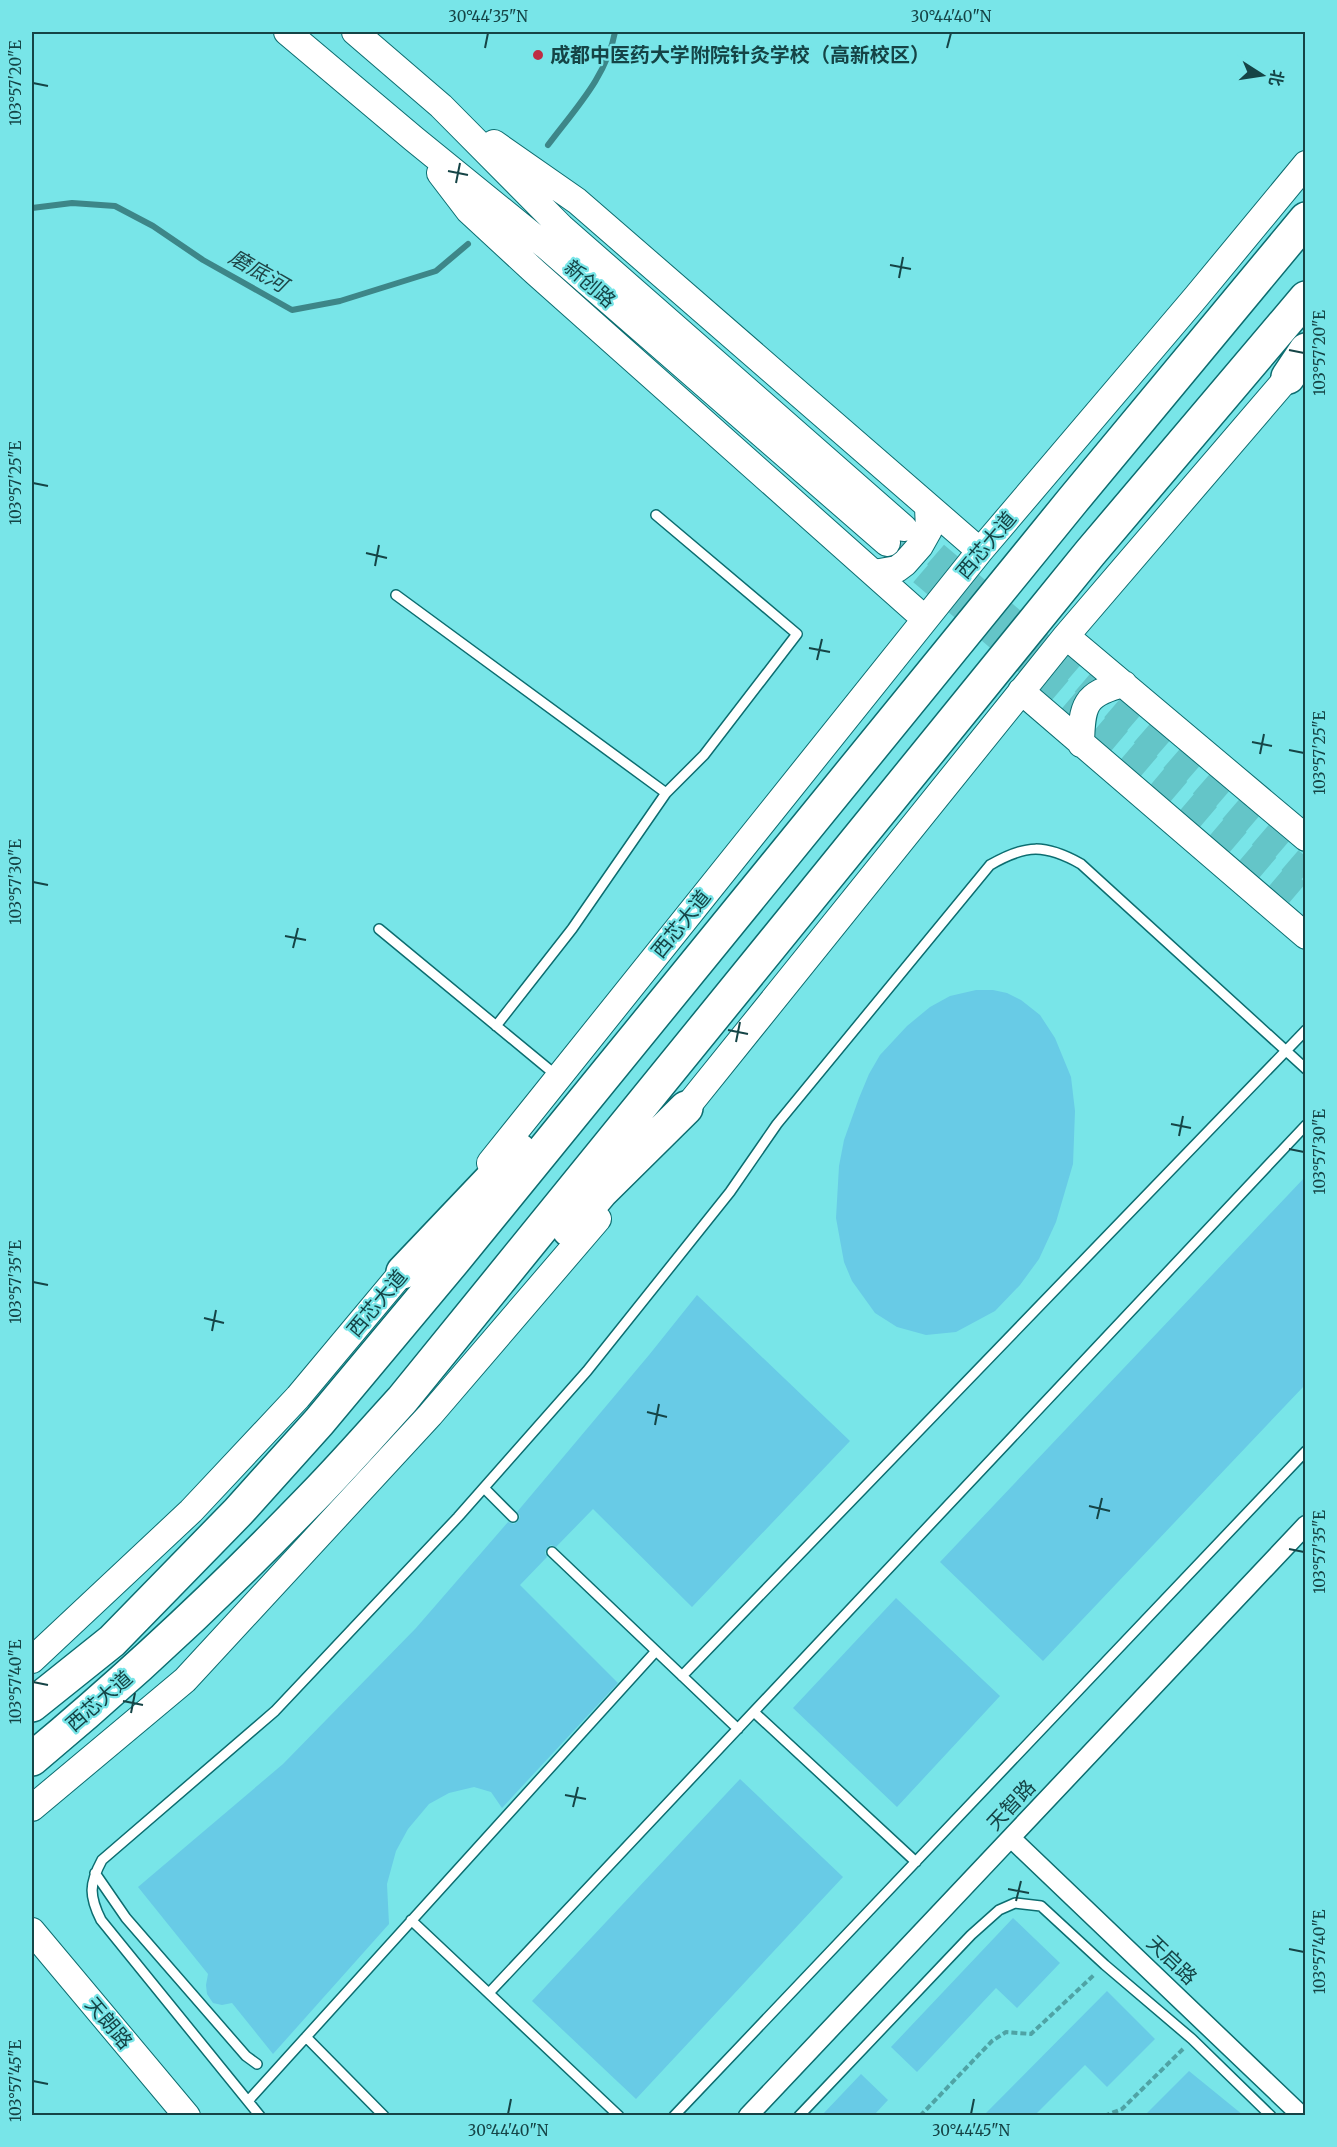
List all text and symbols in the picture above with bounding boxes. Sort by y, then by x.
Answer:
text: 30°44'35"N [448,7,528,26]
text: 30°44'40"N [911,7,992,26]
text: 103°57'20"E [6,40,25,126]
place label: 成都中医药大学附院针灸学校（高新校区） [550,42,930,67]
north arrow [1232,45,1292,105]
marker: 成都中医药大学附院针灸学校（高新校区） [531,48,545,62]
text: 北 [1265,68,1288,88]
water label: 磨底河 [224,243,296,300]
street label: 新创路 [559,255,621,313]
text: 103°57'20"E [1310,310,1329,396]
text: 103°57'25"E [6,440,25,525]
street label: 西芯大道 [950,506,1021,583]
text: 103°57'25"E [1310,710,1329,795]
text: 103°57'30"E [6,839,25,925]
street label: 西芯大道 [646,885,715,963]
text: 103°57'30"E [1310,1109,1329,1195]
text: 103°57'35"E [6,1240,25,1324]
street label: 西芯大道 [341,1264,412,1341]
text: 103°57'35"E [1310,1510,1329,1594]
text: 103°57'40"E [6,1639,25,1724]
street label: 西芯大道 [60,1665,137,1736]
street label: 天智路 [981,1774,1040,1835]
text: 103°57'40"E [1310,1909,1329,1994]
street label: 天启路 [1142,1930,1203,1989]
street label: 天朗路 [81,1992,138,2054]
text: 103°57'45"E [6,2039,25,2122]
text: 30°44'40"N [468,2121,549,2140]
text: 30°44'45"N [932,2121,1010,2140]

